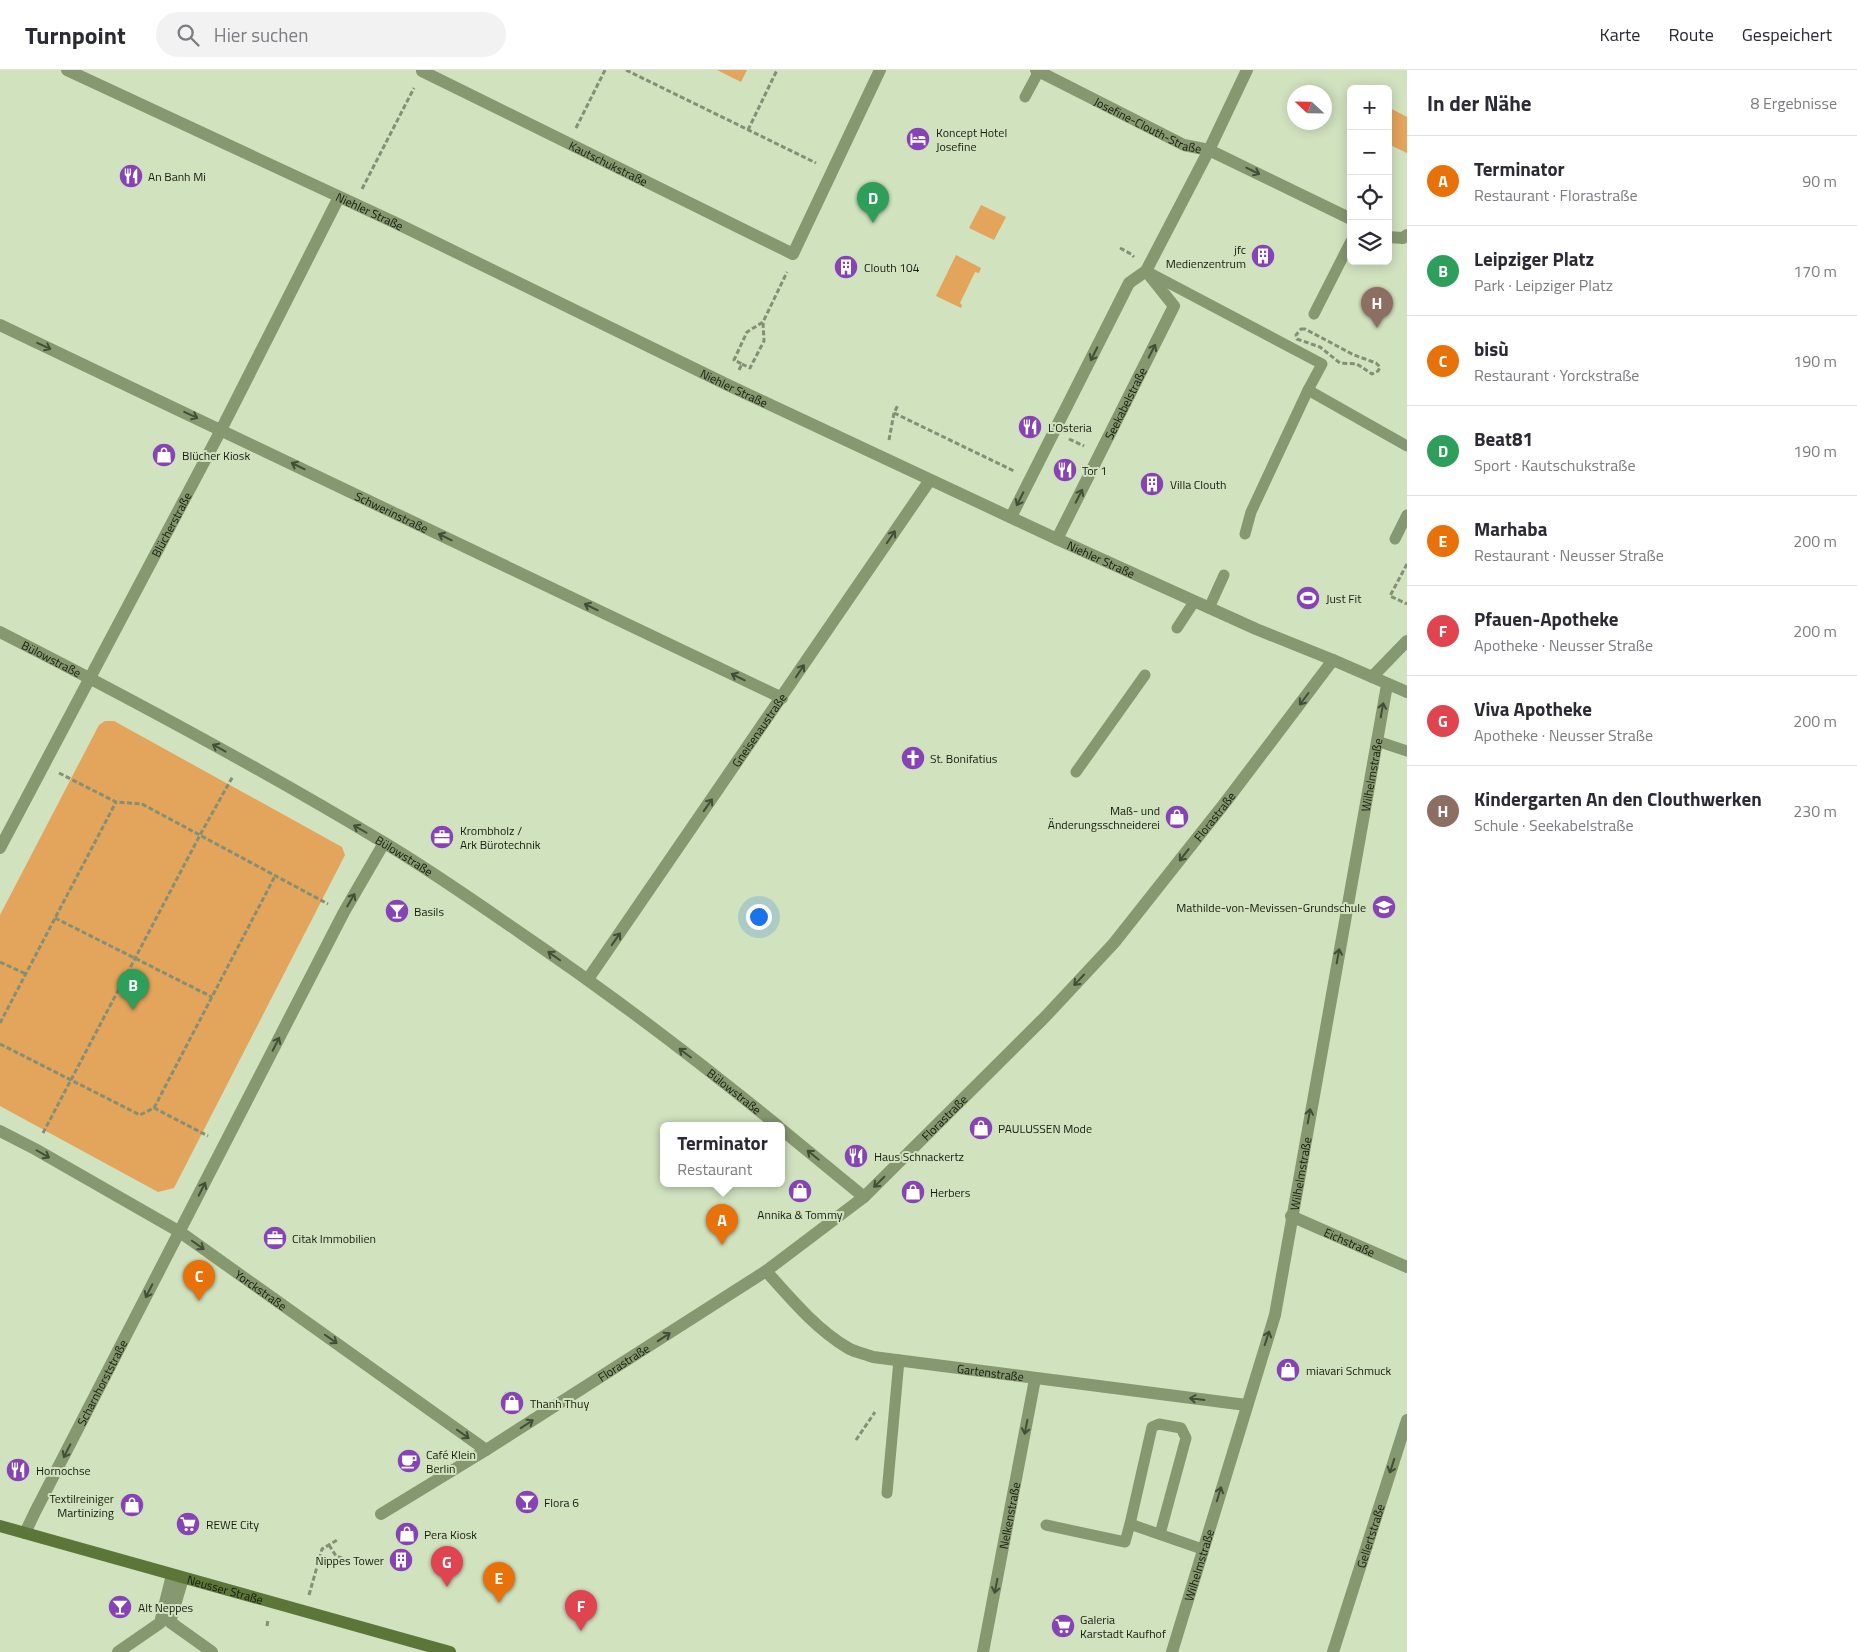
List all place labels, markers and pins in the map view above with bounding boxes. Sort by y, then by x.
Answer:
place label: Koncept Hotel Josefine [936,123,1007,156]
hotel icon: Koncept Hotel Josefine [905,126,931,152]
restaurant icon: An Banh Mi [118,163,144,189]
place label: An Banh Mi [148,167,206,186]
pin: D [857,182,889,223]
place label: jfc Medienzentrum [1166,240,1246,273]
building icon: jfc Medienzentrum [1250,243,1276,269]
building icon: Clouth 104 [833,254,859,280]
place label: Clouth 104 [864,258,920,277]
pin: H [1361,287,1393,328]
restaurant icon: L'Osteria [1017,414,1043,440]
place label: L'Osteria [1048,418,1092,437]
shop icon: Blücher Kiosk [151,442,177,468]
place label: Blücher Kiosk [182,446,250,465]
restaurant icon: Tor 1 [1052,457,1078,483]
place label: Tor 1 [1082,461,1107,480]
building icon: Villa Clouth [1139,471,1165,497]
place label: Villa Clouth [1170,475,1226,494]
sports icon: Just Fit [1295,585,1321,611]
place label: Just Fit [1326,589,1362,608]
church icon: St. Bonifatius [900,745,926,771]
place label: St. Bonifatius [930,749,998,768]
place label: Maß- und Änderungsschneiderei [1048,801,1160,834]
shop icon: Maß- und Änderungsschneiderei [1164,804,1190,830]
place label: Krombholz / Ark Bürotechnik [460,821,541,854]
office icon: Krombholz / Ark Bürotechnik [429,824,455,850]
school or university icon: Mathilde-von-Mevissen-Grundschule [1371,894,1397,920]
bar icon: Basils [384,898,410,924]
place label: Mathilde-von-Mevissen-Grundschule [1176,898,1366,917]
place label: Basils [414,902,444,921]
pin: B [117,969,149,1010]
shop icon: PAULUSSEN Mode [968,1115,994,1141]
place label: PAULUSSEN Mode [998,1119,1092,1138]
restaurant icon: Haus Schnackertz [843,1143,869,1169]
place label: Haus Schnackertz [874,1147,964,1166]
shop icon: Annika & Tommy [787,1178,813,1204]
shop icon: Herbers [900,1179,926,1205]
place label: Herbers [930,1183,971,1202]
pin: A [706,1204,738,1245]
place label: Annika & Tommy [757,1205,843,1224]
office icon: Citak Immobilien [262,1225,288,1251]
place label: Citak Immobilien [292,1229,376,1248]
pin: C [183,1260,215,1301]
shop icon: miavari Schmuck [1275,1357,1301,1383]
place label: miavari Schmuck [1306,1361,1392,1380]
shop icon: Thanh Thuy [499,1390,525,1416]
place label: Thanh Thuy [530,1394,589,1413]
place label: Café Klein Berlin [426,1445,476,1478]
cafe icon: Café Klein Berlin [396,1448,422,1474]
restaurant icon: Hornochse [5,1457,31,1483]
place label: Hornochse [36,1461,91,1480]
place label: Textilreiniger Martinizing [50,1489,114,1522]
bar icon: Flora 6 [514,1489,540,1515]
shop icon: Textilreiniger Martinizing [119,1492,145,1518]
place label: Flora 6 [544,1493,579,1512]
supermarket icon: REWE City [175,1511,201,1537]
place label: REWE City [206,1515,259,1534]
shop icon: Pera Kiosk [394,1521,420,1547]
place label: Pera Kiosk [424,1525,477,1544]
pin: G [431,1546,463,1587]
building icon: Nippes Tower [388,1547,414,1573]
place label: Nippes Tower [316,1551,384,1570]
pin: E [483,1562,515,1603]
pin: F [565,1590,597,1631]
bar icon: Alt Neppes [107,1594,133,1620]
place label: Alt Neppes [138,1598,194,1617]
place label: Galeria Karstadt Kaufhof [1080,1610,1166,1643]
supermarket icon: Galeria Karstadt Kaufhof [1050,1613,1076,1639]

